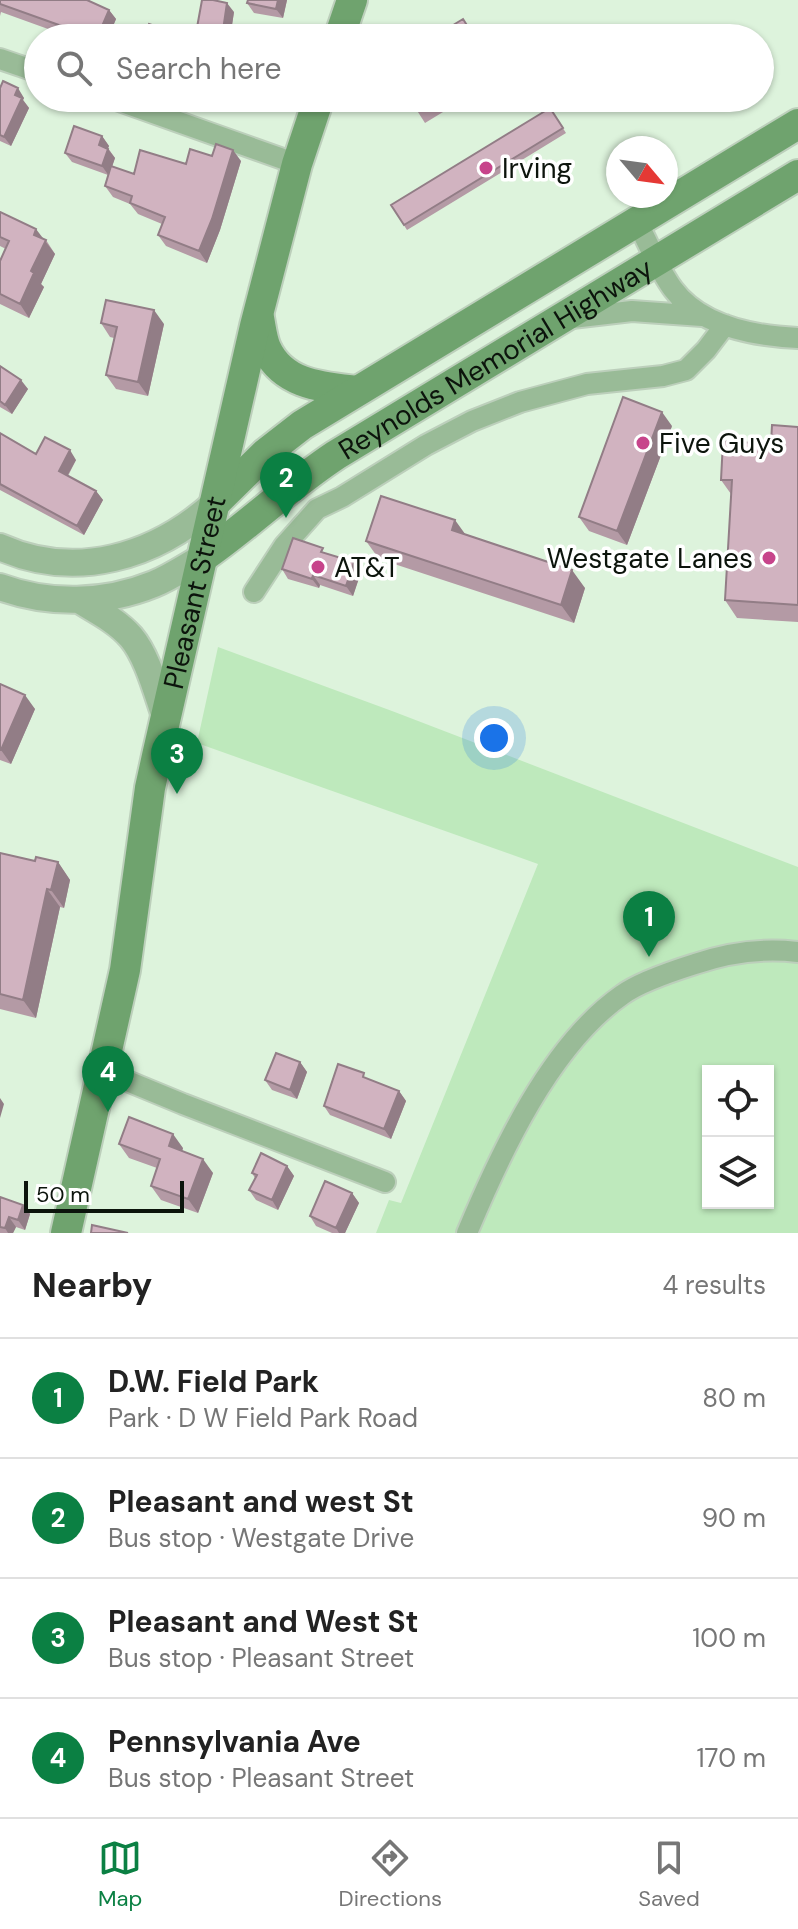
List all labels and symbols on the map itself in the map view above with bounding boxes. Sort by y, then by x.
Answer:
north arrow [606,136,678,208]
place label: Irving [502,150,572,187]
marker: Irving [477,159,495,177]
street label: Reynolds Memorial Highway [332,250,659,468]
place label: Five Guys [659,425,784,462]
marker: Five Guys [634,434,652,452]
pin: 2 [260,452,312,518]
street label: Pleasant Street [155,492,235,692]
place label: Westgate Lanes [547,540,753,577]
place label: AT&T [334,549,400,586]
marker: Westgate Lanes [760,549,778,567]
marker: AT&T [309,558,327,576]
your location [474,718,514,758]
pin: 3 [151,728,203,794]
pin: 1 [623,891,675,957]
pin: 4 [82,1046,134,1112]
scale bar [24,1177,184,1213]

